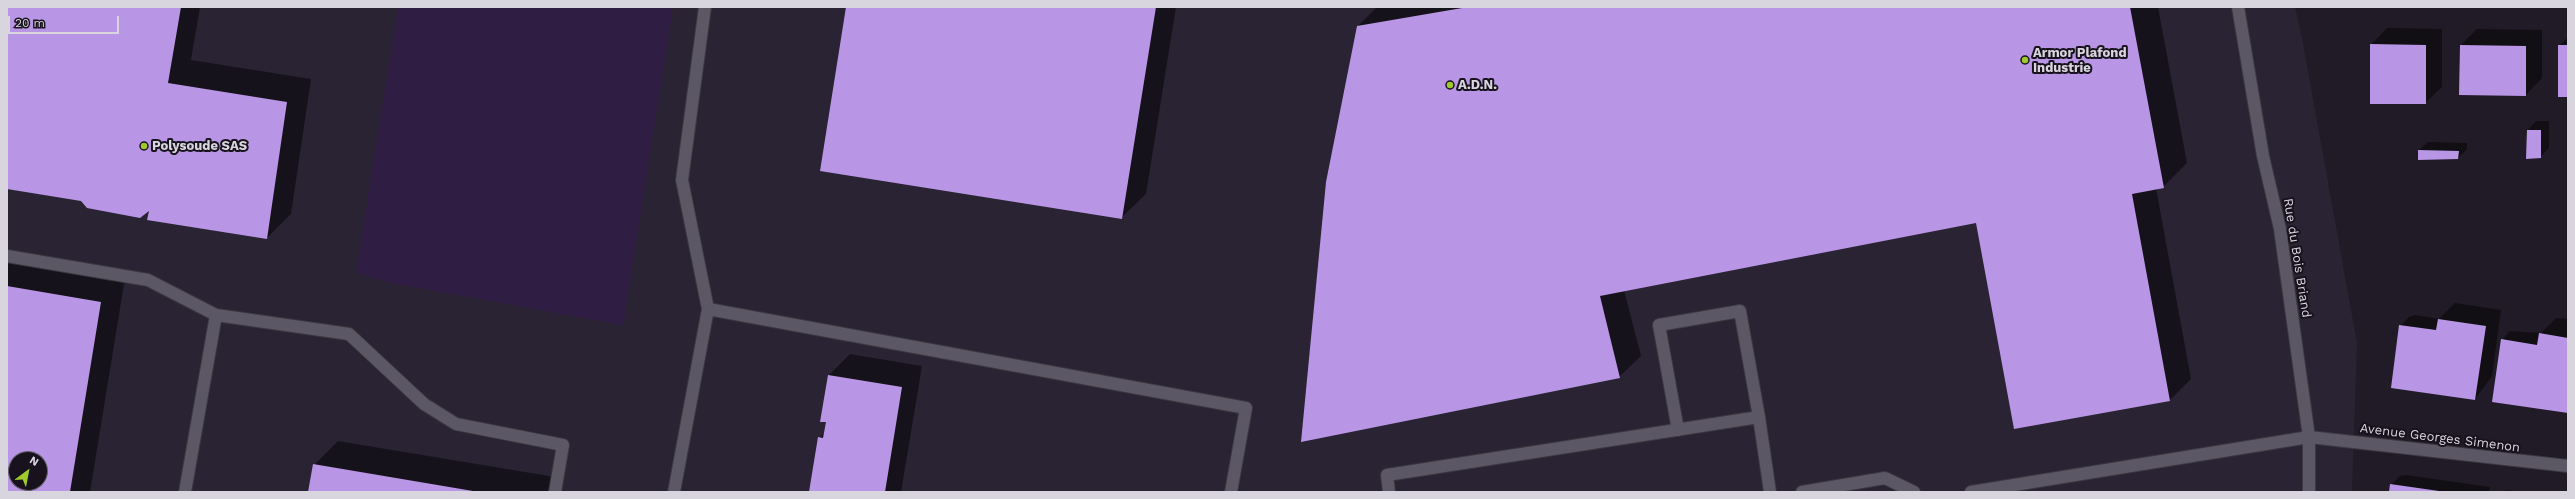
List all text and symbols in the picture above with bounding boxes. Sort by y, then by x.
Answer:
scale bar [10,8,121,34]
text: 20 m [15,16,45,30]
place label: Armor Plafond Industrie [2033,45,2127,76]
marker: Armor Plafond Industrie [2020,55,2030,65]
place label: A.D.N. [1458,77,1497,93]
marker: A.D.N. [1445,80,1455,90]
place label: Polysoude SAS [152,138,247,154]
marker: Polysoude SAS [139,141,149,151]
street label: Rue du Bois Briand [2280,197,2314,319]
street label: Avenue Georges Simenon [2359,420,2521,456]
north arrow [8,451,48,491]
text: N [27,454,41,469]

